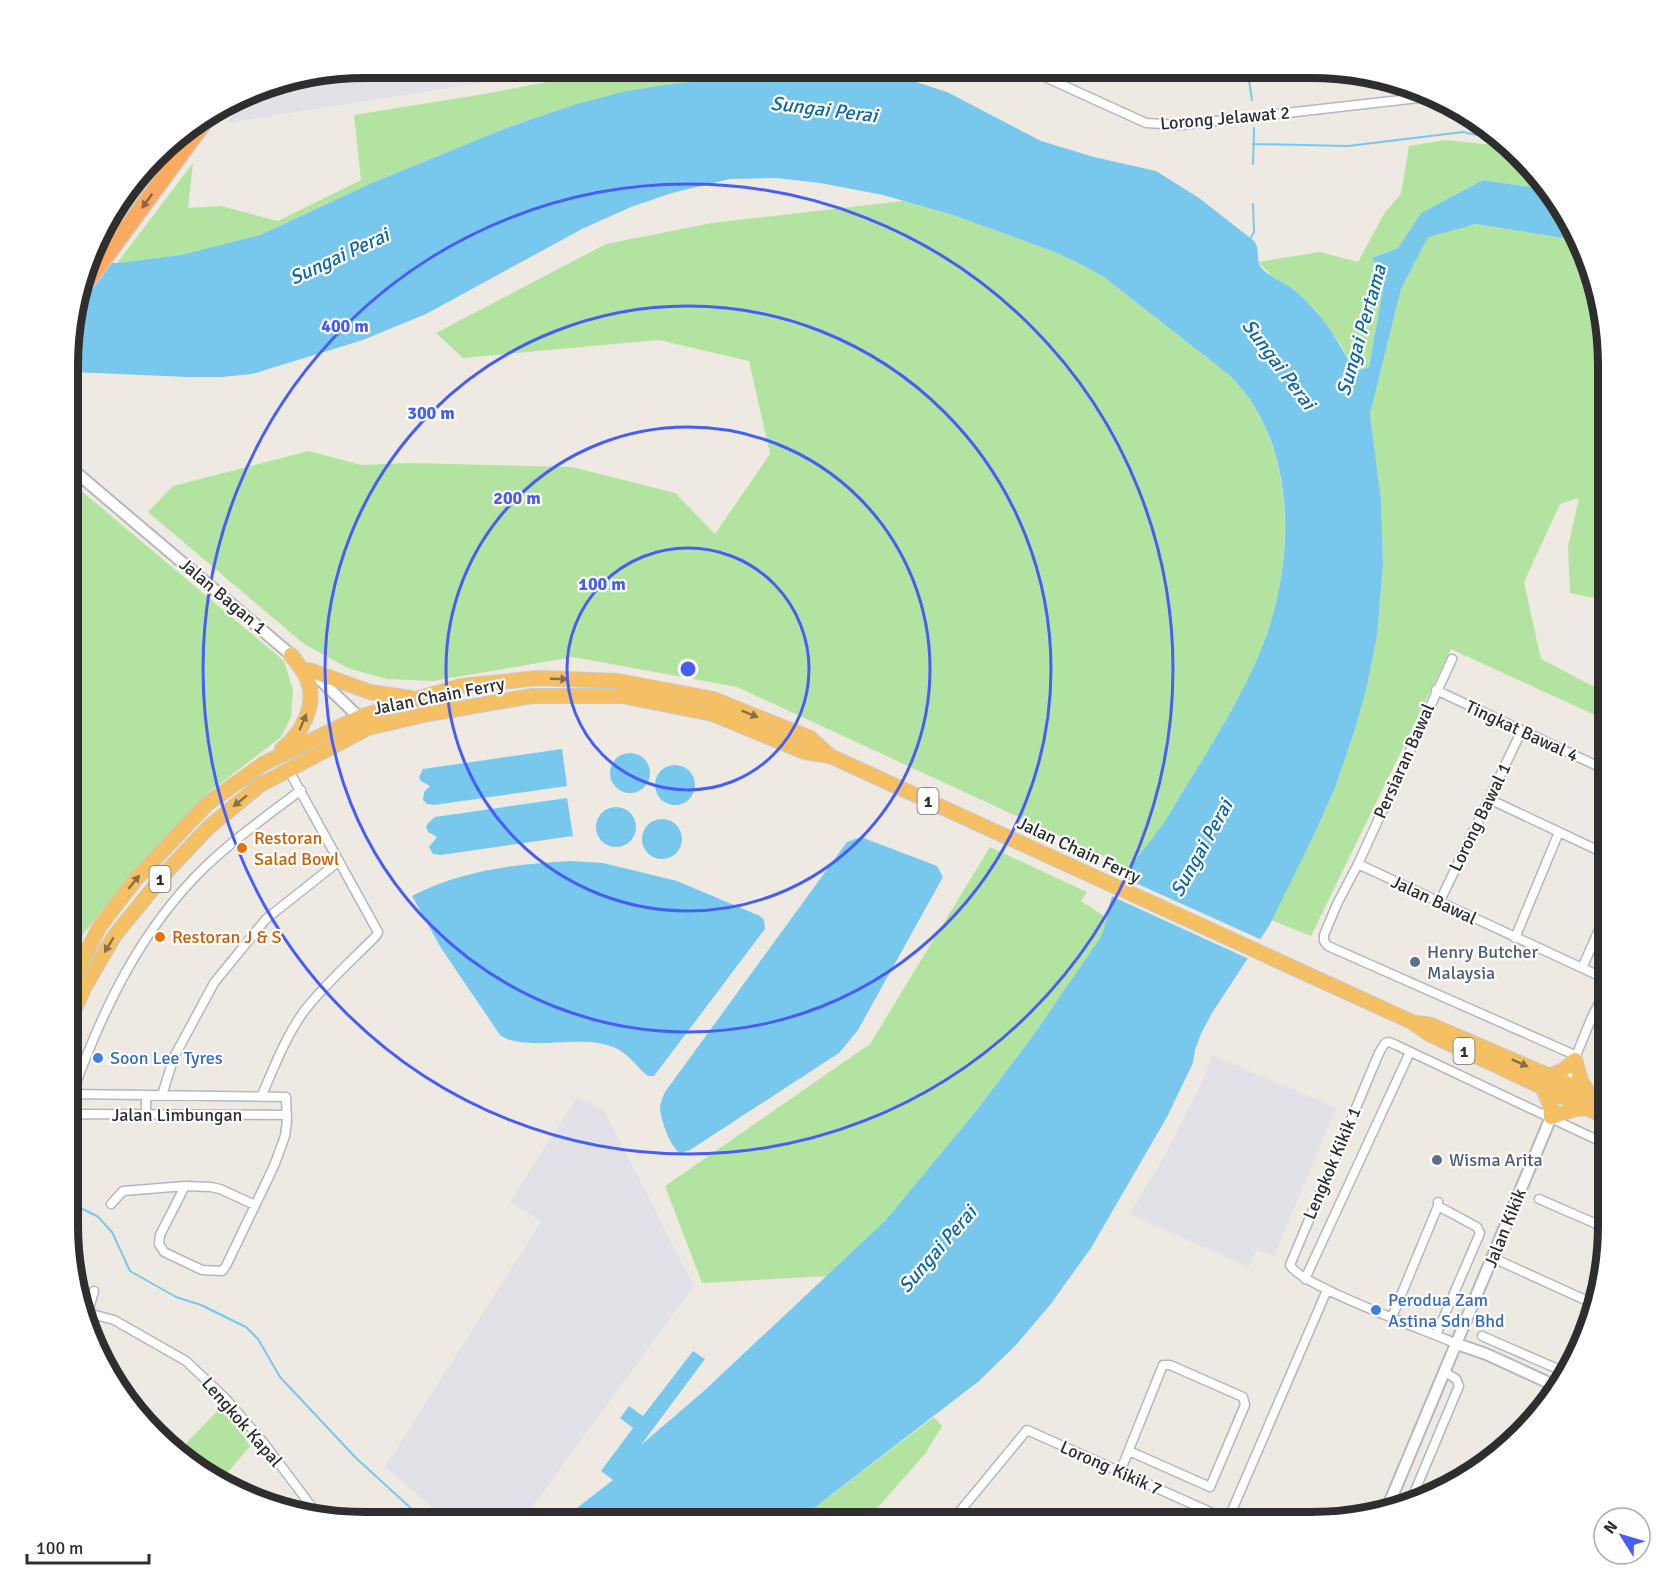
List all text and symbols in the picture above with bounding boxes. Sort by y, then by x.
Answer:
water label: Sungai Perai [769,91,880,129]
street label: Lorong Jelawat 2 [1159,101,1291,135]
one-way arrow [141,193,153,208]
water label: Sungai Perai [285,222,394,290]
water label: Sungai Pertama [1331,261,1392,399]
water label: Sungai Perai [1236,314,1322,416]
text: 400 m [321,315,369,337]
text: 300 m [407,402,455,424]
text: 200 m [493,487,541,509]
street label: Jalan Bagan 1 [175,553,271,639]
text: 100 m [578,573,626,595]
centre of rings [678,659,698,679]
street label: Jalan Chain Ferry [371,672,507,720]
one-way arrow [550,674,569,683]
street label: Tingkat Bawal 4 [1462,695,1582,767]
street label: Persiaran Bawal [1369,700,1439,822]
one-way arrow [741,709,759,719]
one-way arrow [298,713,308,731]
street label: Lorong Bawal 1 [1444,759,1516,875]
road number: 1 [918,788,938,814]
one-way arrow [232,794,247,806]
water label: Sungai Perai [1165,794,1239,901]
street label: Jalan Chain Ferry [1014,812,1145,888]
place label: Restoran Salad Bowl [254,827,339,870]
marker: Restoran Salad Bowl [235,841,249,855]
road number: 1 [150,866,170,892]
street label: Jalan Bawal [1388,871,1480,929]
one-way arrow [128,874,141,890]
place label: Restoran J & S [172,926,282,948]
marker: Restoran J & S [153,930,167,944]
one-way arrow [103,937,114,953]
place label: Henry Butcher Malaysia [1427,941,1539,984]
marker: Henry Butcher Malaysia [1408,955,1422,969]
road number: 1 [1454,1038,1474,1064]
place label: Soon Lee Tyres [110,1047,223,1069]
marker: Soon Lee Tyres [91,1051,105,1065]
one-way arrow [1511,1059,1529,1069]
street label: Lengkok Kikik 1 [1298,1103,1366,1223]
street label: Jalan Limbungan [112,1104,242,1126]
place label: Wisma Arita [1449,1149,1543,1171]
marker: Wisma Arita [1430,1153,1444,1167]
street label: Jalan Kikik [1479,1185,1531,1271]
water label: Sungai Perai [893,1200,983,1298]
place label: Perodua Zam Astina Sdn Bhd [1388,1289,1505,1332]
marker: Perodua Zam Astina Sdn Bhd [1369,1303,1383,1317]
street label: Lengkok Kapal [197,1372,287,1472]
street label: Lorong Kikik 7 [1057,1436,1165,1500]
north arrow [1592,1506,1652,1566]
text: N [1599,1517,1622,1538]
scale bar [27,1527,148,1565]
text: 100 m [36,1537,83,1559]

